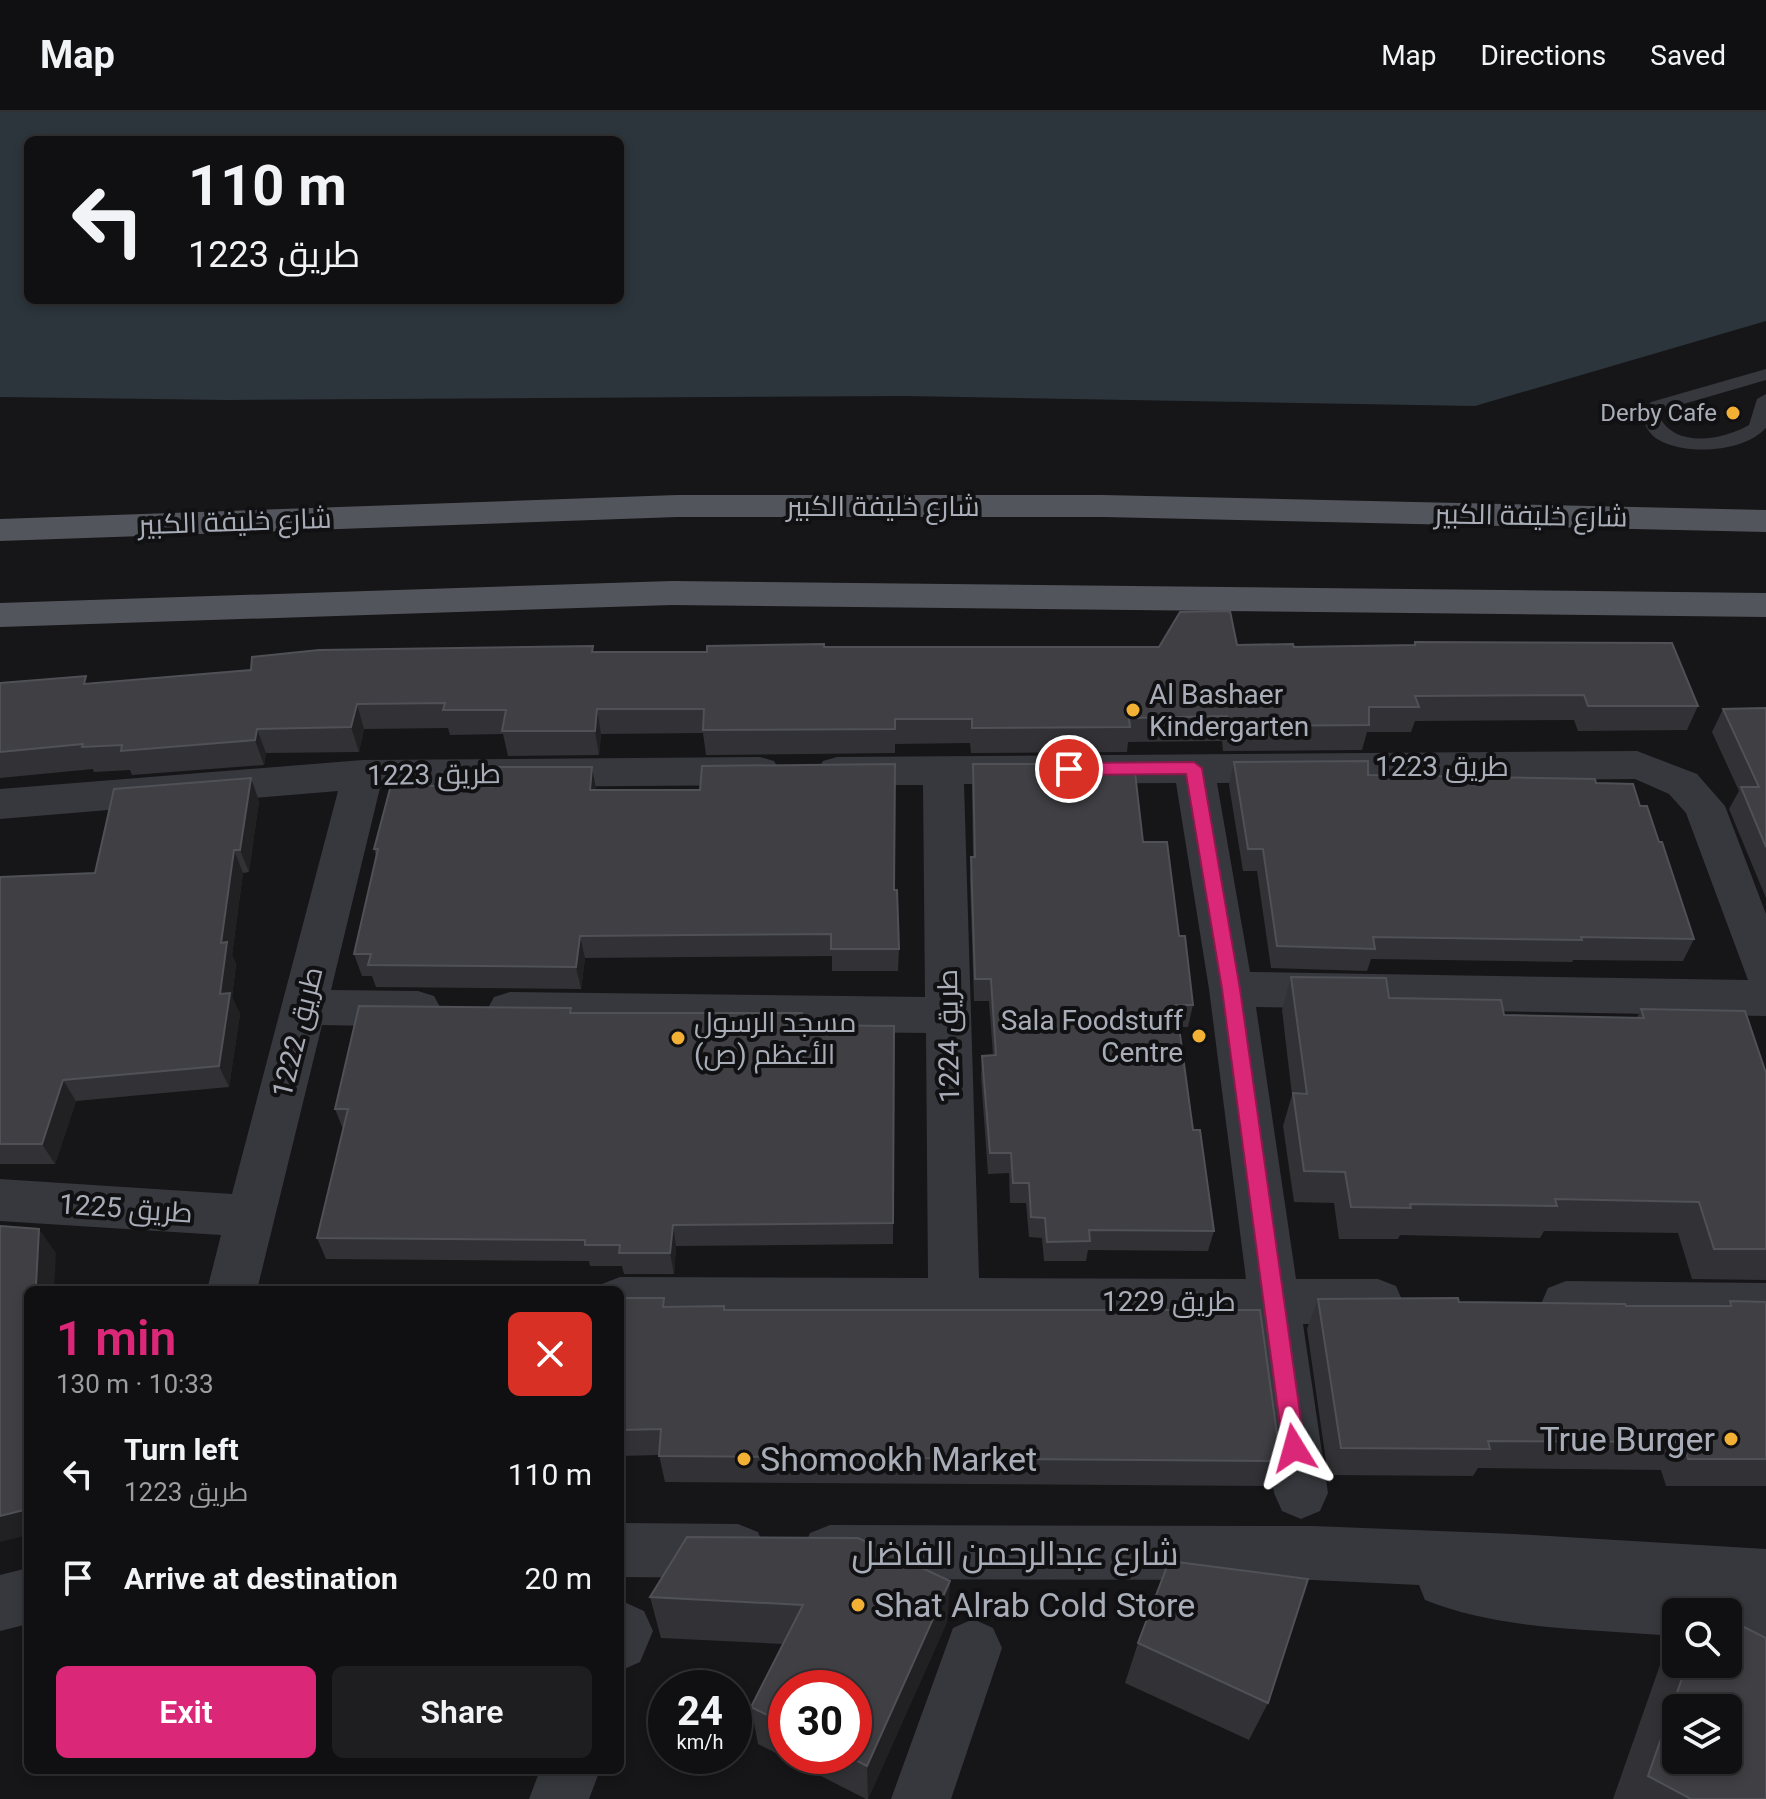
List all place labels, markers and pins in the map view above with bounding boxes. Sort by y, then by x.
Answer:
place label: Derby Cafe [1600,399,1717,427]
marker: Derby Cafe [1724,404,1742,422]
place label: Al Bashaer Kindergarten [1149,678,1309,743]
marker: Al Bashaer Kindergarten [1124,701,1142,719]
pin [1035,735,1103,803]
place label: Sala Foodstuff Centre [1001,1004,1183,1069]
place label: مسجد الرسول الأعظم (ص) [694,1006,857,1074]
marker: Sala Foodstuff Centre [1190,1027,1208,1045]
marker: مسجد الرسول الأعظم (ص) [669,1029,687,1047]
place label: True Burger [1539,1419,1715,1459]
marker: True Burger [1722,1430,1740,1448]
place label: Shomookh Market [760,1439,1037,1479]
marker: Shomookh Market [735,1450,753,1468]
place label: Shat Alrab Cold Store [874,1585,1195,1625]
marker: Shat Alrab Cold Store [849,1596,867,1614]

